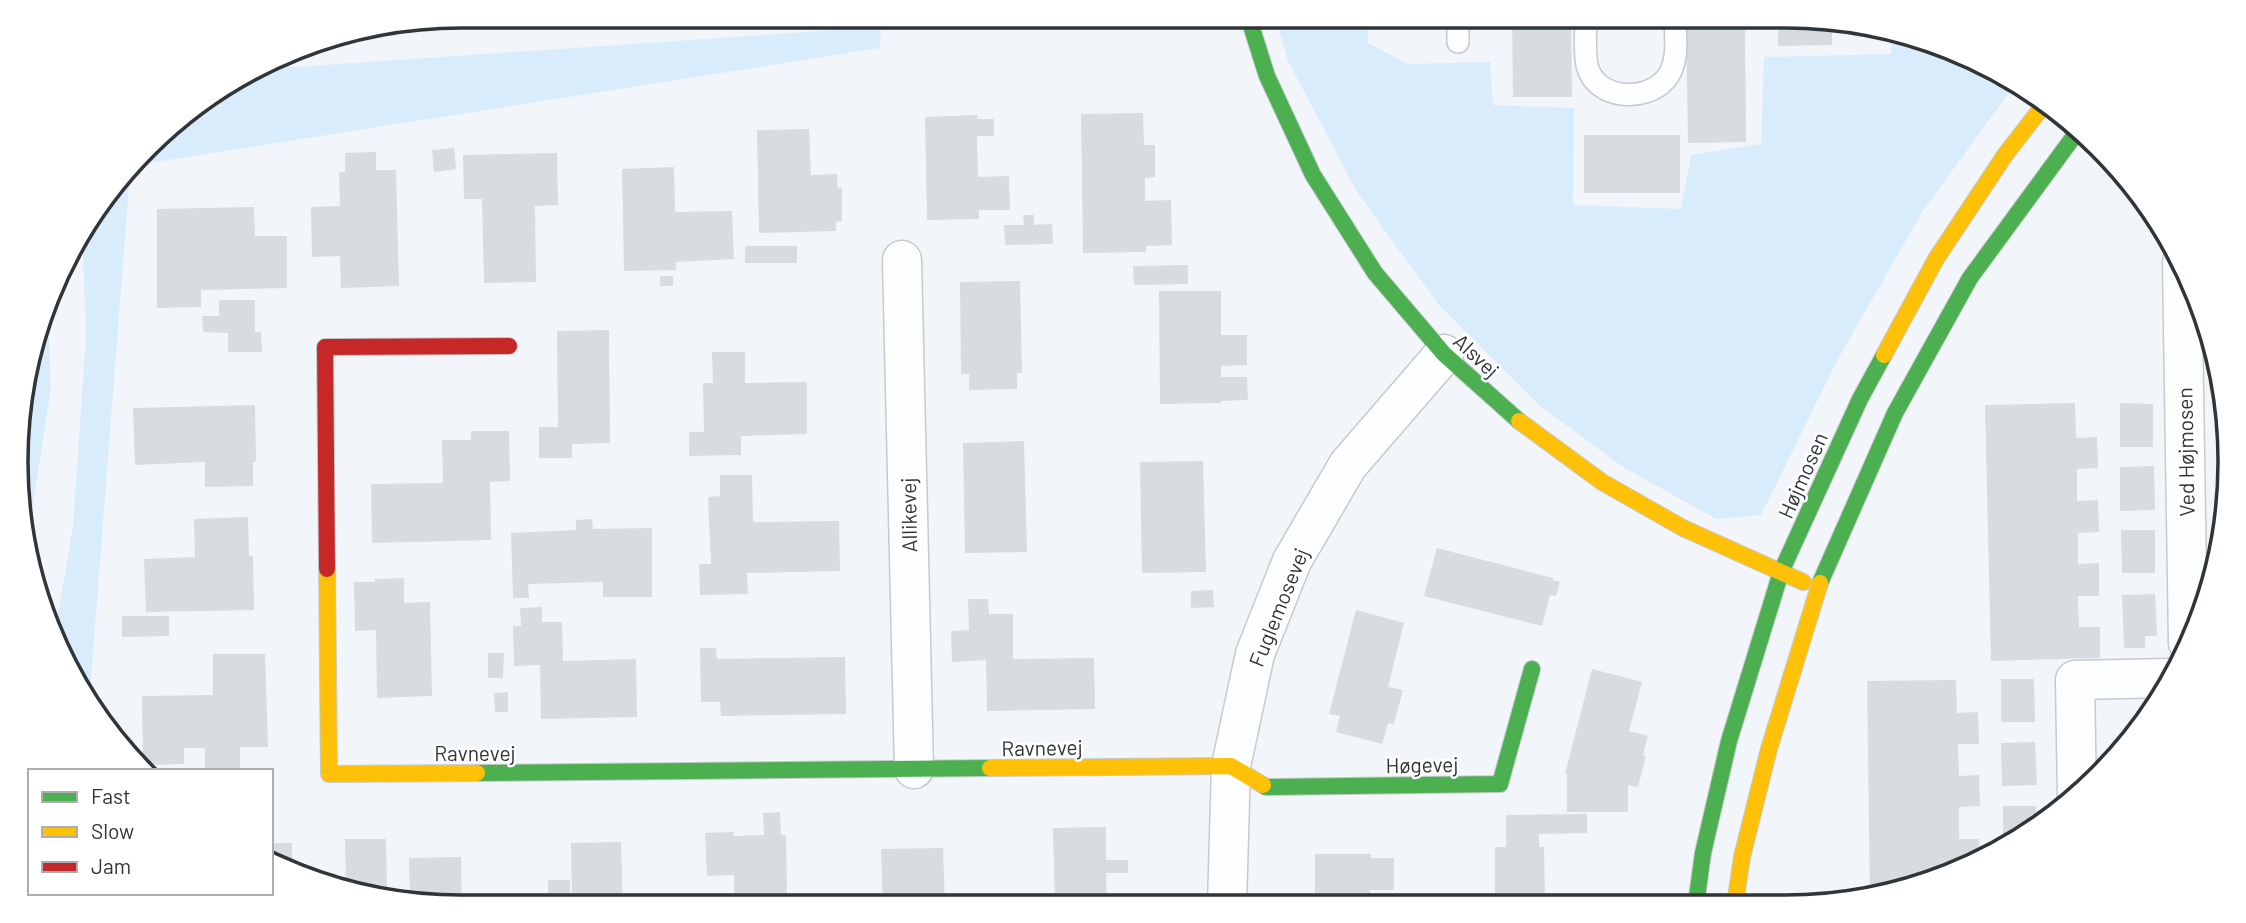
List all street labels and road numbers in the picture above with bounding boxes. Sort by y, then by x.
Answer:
street label: Alsvej [1449,328,1505,382]
street label: Ved Højmosen [2171,387,2199,517]
street label: Højmosen [1772,428,1832,522]
street label: Allikevej [895,477,921,553]
street label: Fuglemosevej [1243,544,1313,670]
street label: Ravnevej [1001,734,1083,760]
street label: Ravnevej [434,740,516,765]
street label: Høgevej [1385,751,1459,777]

